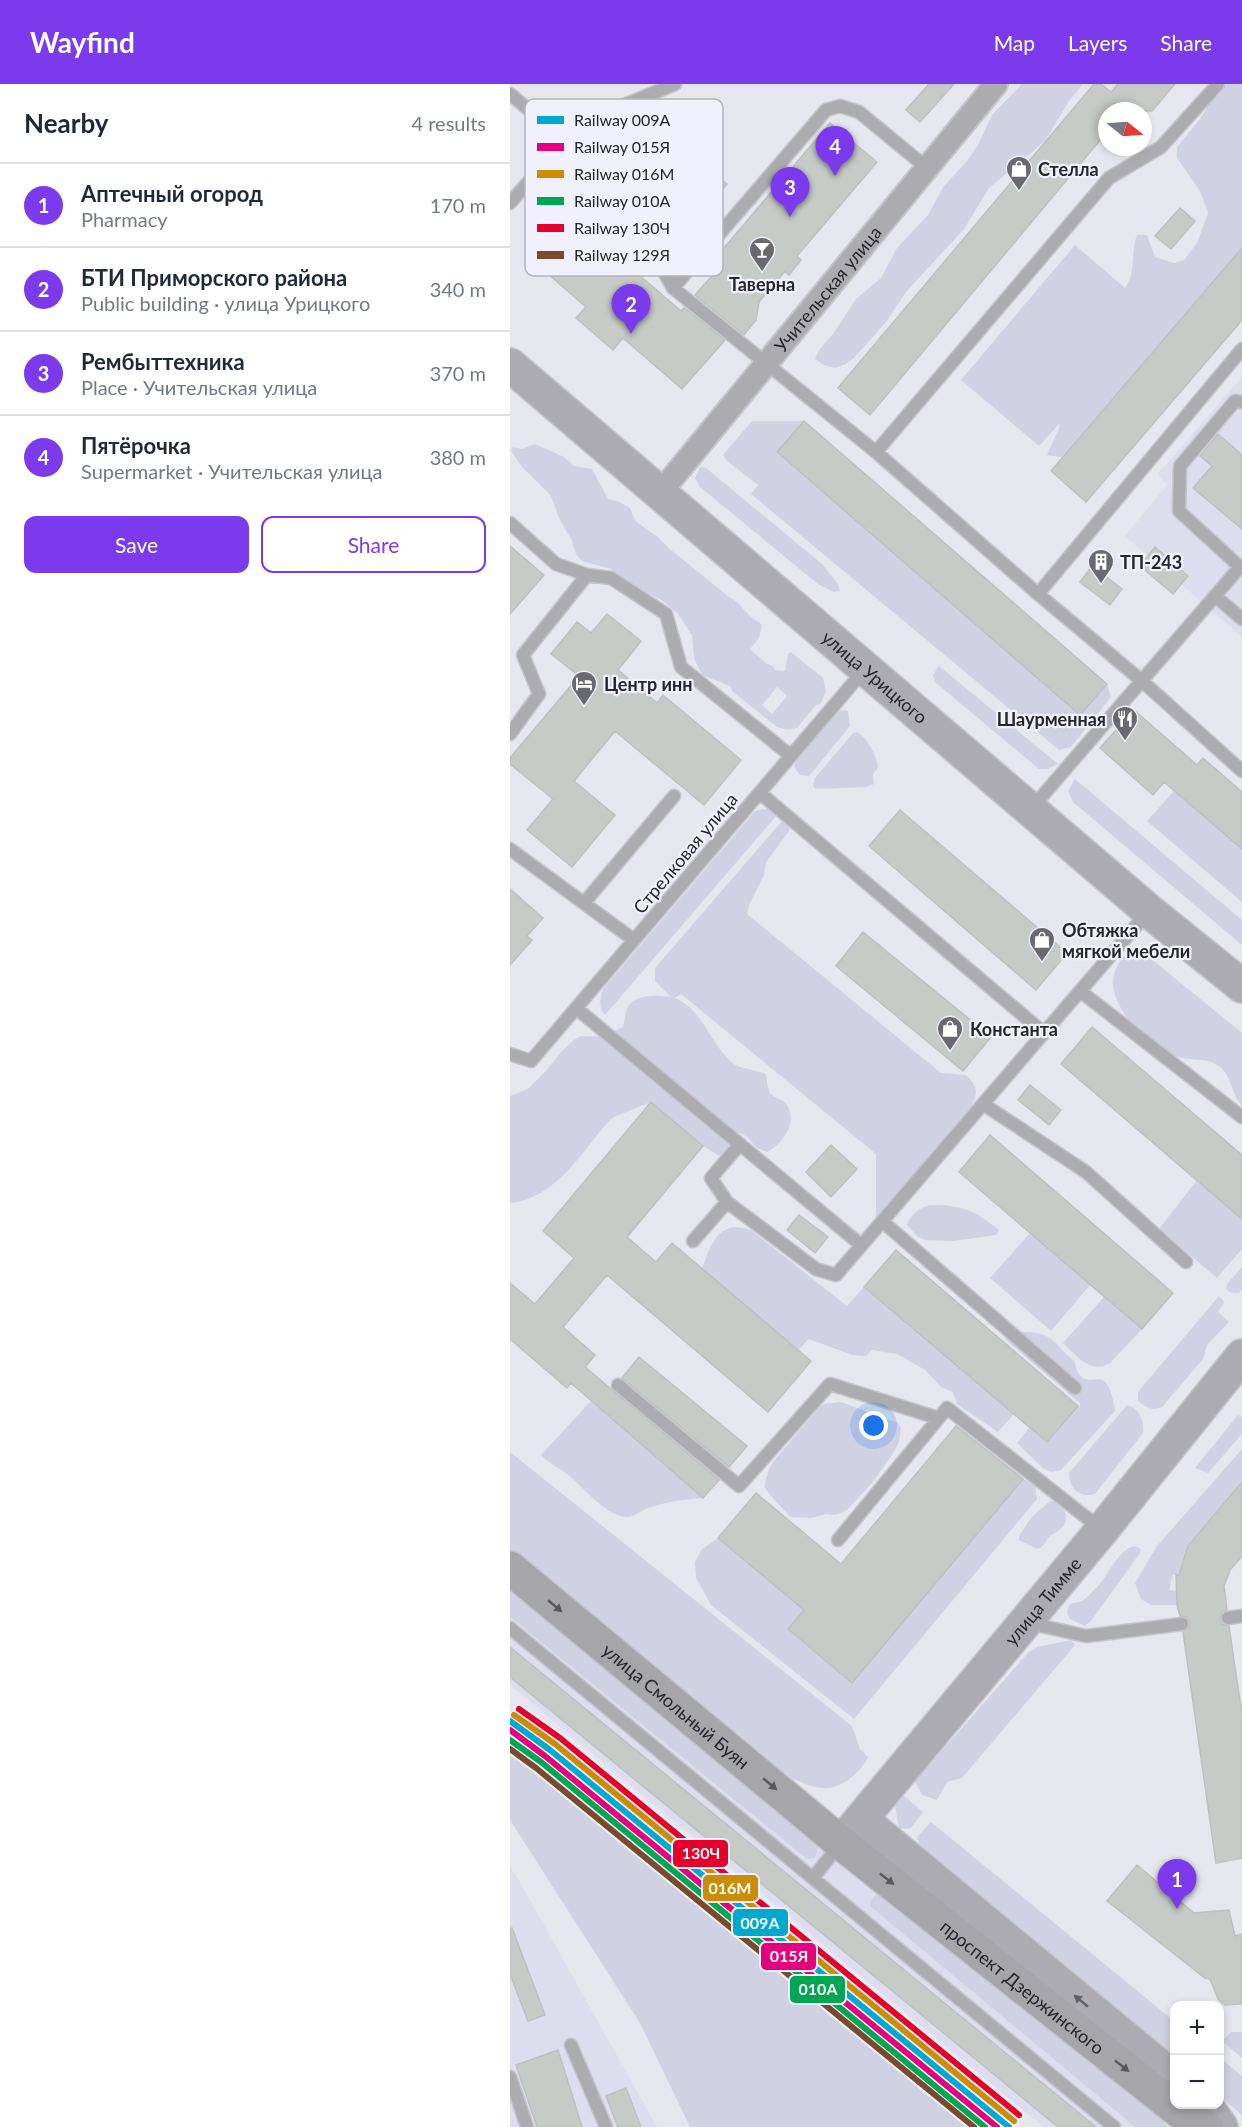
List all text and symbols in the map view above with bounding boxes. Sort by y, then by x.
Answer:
text: Wayfind [30,25,135,59]
text: Map [994,30,1035,55]
text: Layers [1068,30,1127,55]
text: Share [1160,30,1212,55]
legend [525,99,723,276]
north arrow [1098,102,1152,156]
text: Nearby [24,107,109,139]
text: Railway 009А [574,110,670,129]
text: 4 results [411,111,486,135]
pin: 4 [816,126,854,176]
text: Railway 015Я [574,137,670,156]
shop icon: Стелла [1004,154,1034,192]
place label: Стелла [1038,158,1099,180]
text: Railway 016М [574,164,674,183]
pin: 3 [770,168,810,217]
text: Аптечный огород [81,180,263,207]
text: Railway 010А [574,191,670,210]
text: 1 [38,193,49,217]
text: 170 m [430,193,486,217]
text: Pharmacy [81,207,168,231]
text: Railway 130Ч [574,218,670,237]
street label: Учительская улица [769,221,886,357]
bar icon: Таверна [747,235,777,273]
text: Railway 129Я [574,245,670,264]
text: БТИ Приморского района [81,264,347,291]
place label: Таверна [729,273,795,295]
text: 2 [38,277,49,301]
text: 340 m [430,277,486,301]
pin: 2 [612,284,650,334]
text: Public building · улица Урицкого [81,291,370,315]
text: Рембыттехника [81,348,245,375]
text: 3 [38,361,49,385]
text: 370 m [430,361,486,385]
text: Place · Учительская улица [81,375,317,399]
text: Пятёрочка [81,432,191,459]
text: 4 [38,445,49,469]
text: 380 m [430,445,486,469]
text: Supermarket · Учительская улица [81,459,383,483]
button: Save [24,516,249,573]
button: Share [261,516,486,573]
building icon: ТП-243 [1086,547,1116,585]
place label: ТП-243 [1120,551,1182,573]
street label: улица Урицкого [818,626,932,728]
hotel icon: Центр инн [569,669,599,707]
place label: Центр инн [604,673,693,695]
restaurant icon: Шаурменная [1110,704,1140,742]
place label: Шаурменная [997,708,1106,730]
street label: Стрелковая улица [628,788,742,918]
place label: Обтяжка мягкой мебели [1062,919,1190,962]
shop icon: Обтяжка мягкой мебели [1027,925,1057,963]
shop icon: Константа [935,1014,965,1052]
place label: Константа [970,1018,1058,1040]
your location [859,1411,888,1440]
street label: улица Тимме [1000,1553,1086,1649]
one-way arrow [547,1599,563,1612]
street label: улица Смольный Буян [598,1639,754,1773]
one-way arrow [762,1777,778,1790]
line badge: 130Ч [672,1839,729,1868]
text: 130Ч [682,1843,720,1862]
pin: 1 [1158,1860,1196,1909]
one-way arrow [879,1872,894,1885]
line badge: 016М [702,1874,759,1902]
text: 016М [709,1878,751,1897]
line badge: 009А [732,1908,789,1937]
text: 009А [741,1913,780,1932]
street label: проспект Дзержинского [936,1915,1109,2059]
line badge: 015Я [760,1942,817,1971]
text: 015Я [770,1946,808,1965]
line badge: 010А [789,1975,846,2004]
text: 010А [799,1979,838,1998]
one-way arrow [1074,1995,1089,2008]
map controls [1170,2001,1224,2109]
button: + [1170,2001,1224,2055]
button: − [1170,2055,1224,2109]
one-way arrow [1114,2059,1130,2072]

